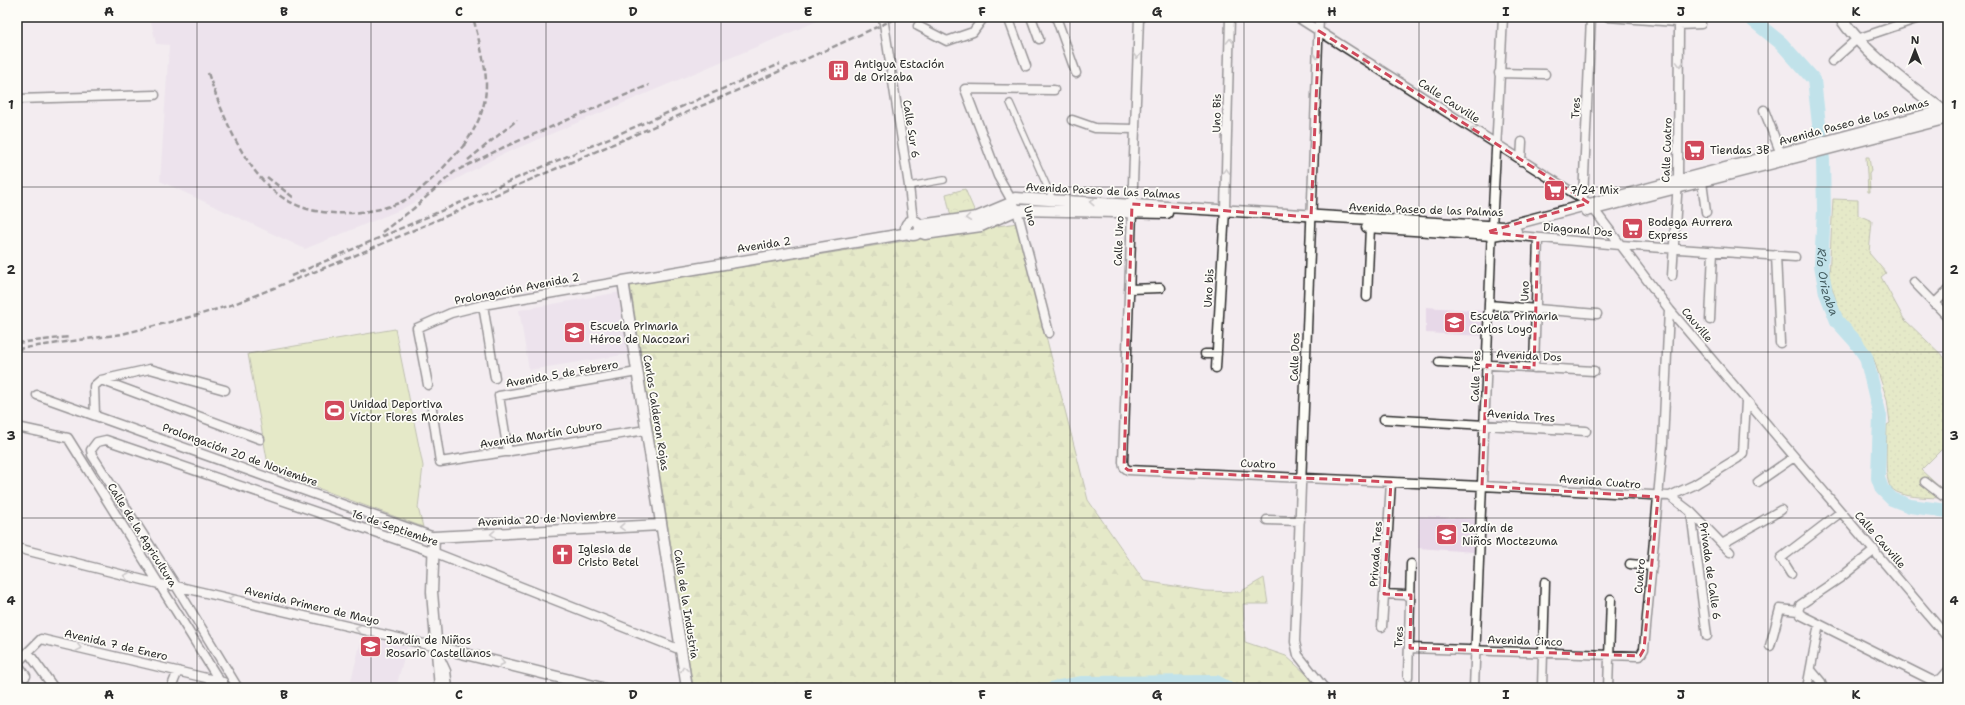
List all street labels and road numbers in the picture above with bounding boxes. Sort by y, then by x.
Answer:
street label: Calle Cauville [1415,75,1483,127]
street label: Uno Bis [1209,93,1225,133]
street label: Avenida Paseo de las Palmas [1777,95,1931,149]
street label: Tres [1568,97,1584,119]
street label: Calle Sur 6 [899,99,923,159]
street label: Calle Cuatro [1658,117,1676,183]
street label: Avenida Paseo de las Palmas [1025,179,1181,203]
street label: Avenida Paseo de las Palmas [1348,200,1504,220]
street label: Uno [1020,204,1040,228]
street label: Calle Uno [1111,215,1127,266]
street label: Diagonal Dos [1542,219,1614,241]
street label: Avenida 2 [736,233,792,257]
street label: Uno bis [1200,268,1218,308]
street label: Prolongación Avenida 2 [453,270,581,308]
street label: Uno [1517,280,1533,302]
street label: Cauville [1678,304,1716,346]
street label: Calle Dos [1287,332,1303,382]
street label: Avenida Dos [1496,347,1562,365]
street label: Calle Tres [1468,350,1484,402]
street label: Carlos Calderon Rojas [639,354,673,472]
street label: Avenida 5 de Febrero [504,357,620,391]
street label: Avenida Tres [1486,406,1556,426]
street label: Avenida Martín Cuburo [479,418,604,452]
street label: Prolongación 20 de Noviembre [160,420,320,490]
street label: Cuatro [1240,456,1276,472]
street label: Avenida Cuatro [1558,472,1642,492]
street label: Calle de la Agricultura [104,480,180,590]
street label: 16 de Septiembre [350,506,440,550]
street label: Avenida 20 de Noviembre [477,508,617,530]
street label: Calle Cauville [1851,508,1909,572]
street label: Privada Tres [1366,521,1386,587]
street label: Privada de Calle 6 [1696,521,1724,621]
street label: Calle de la Industria [670,548,702,660]
street label: Cuatro [1631,557,1649,594]
street label: Avenida Primero de Mayo [243,583,381,629]
street label: Avenida 7 de Enero [63,626,170,664]
street label: Tres [1391,626,1407,648]
street label: Avenida Cinco [1487,632,1563,650]

